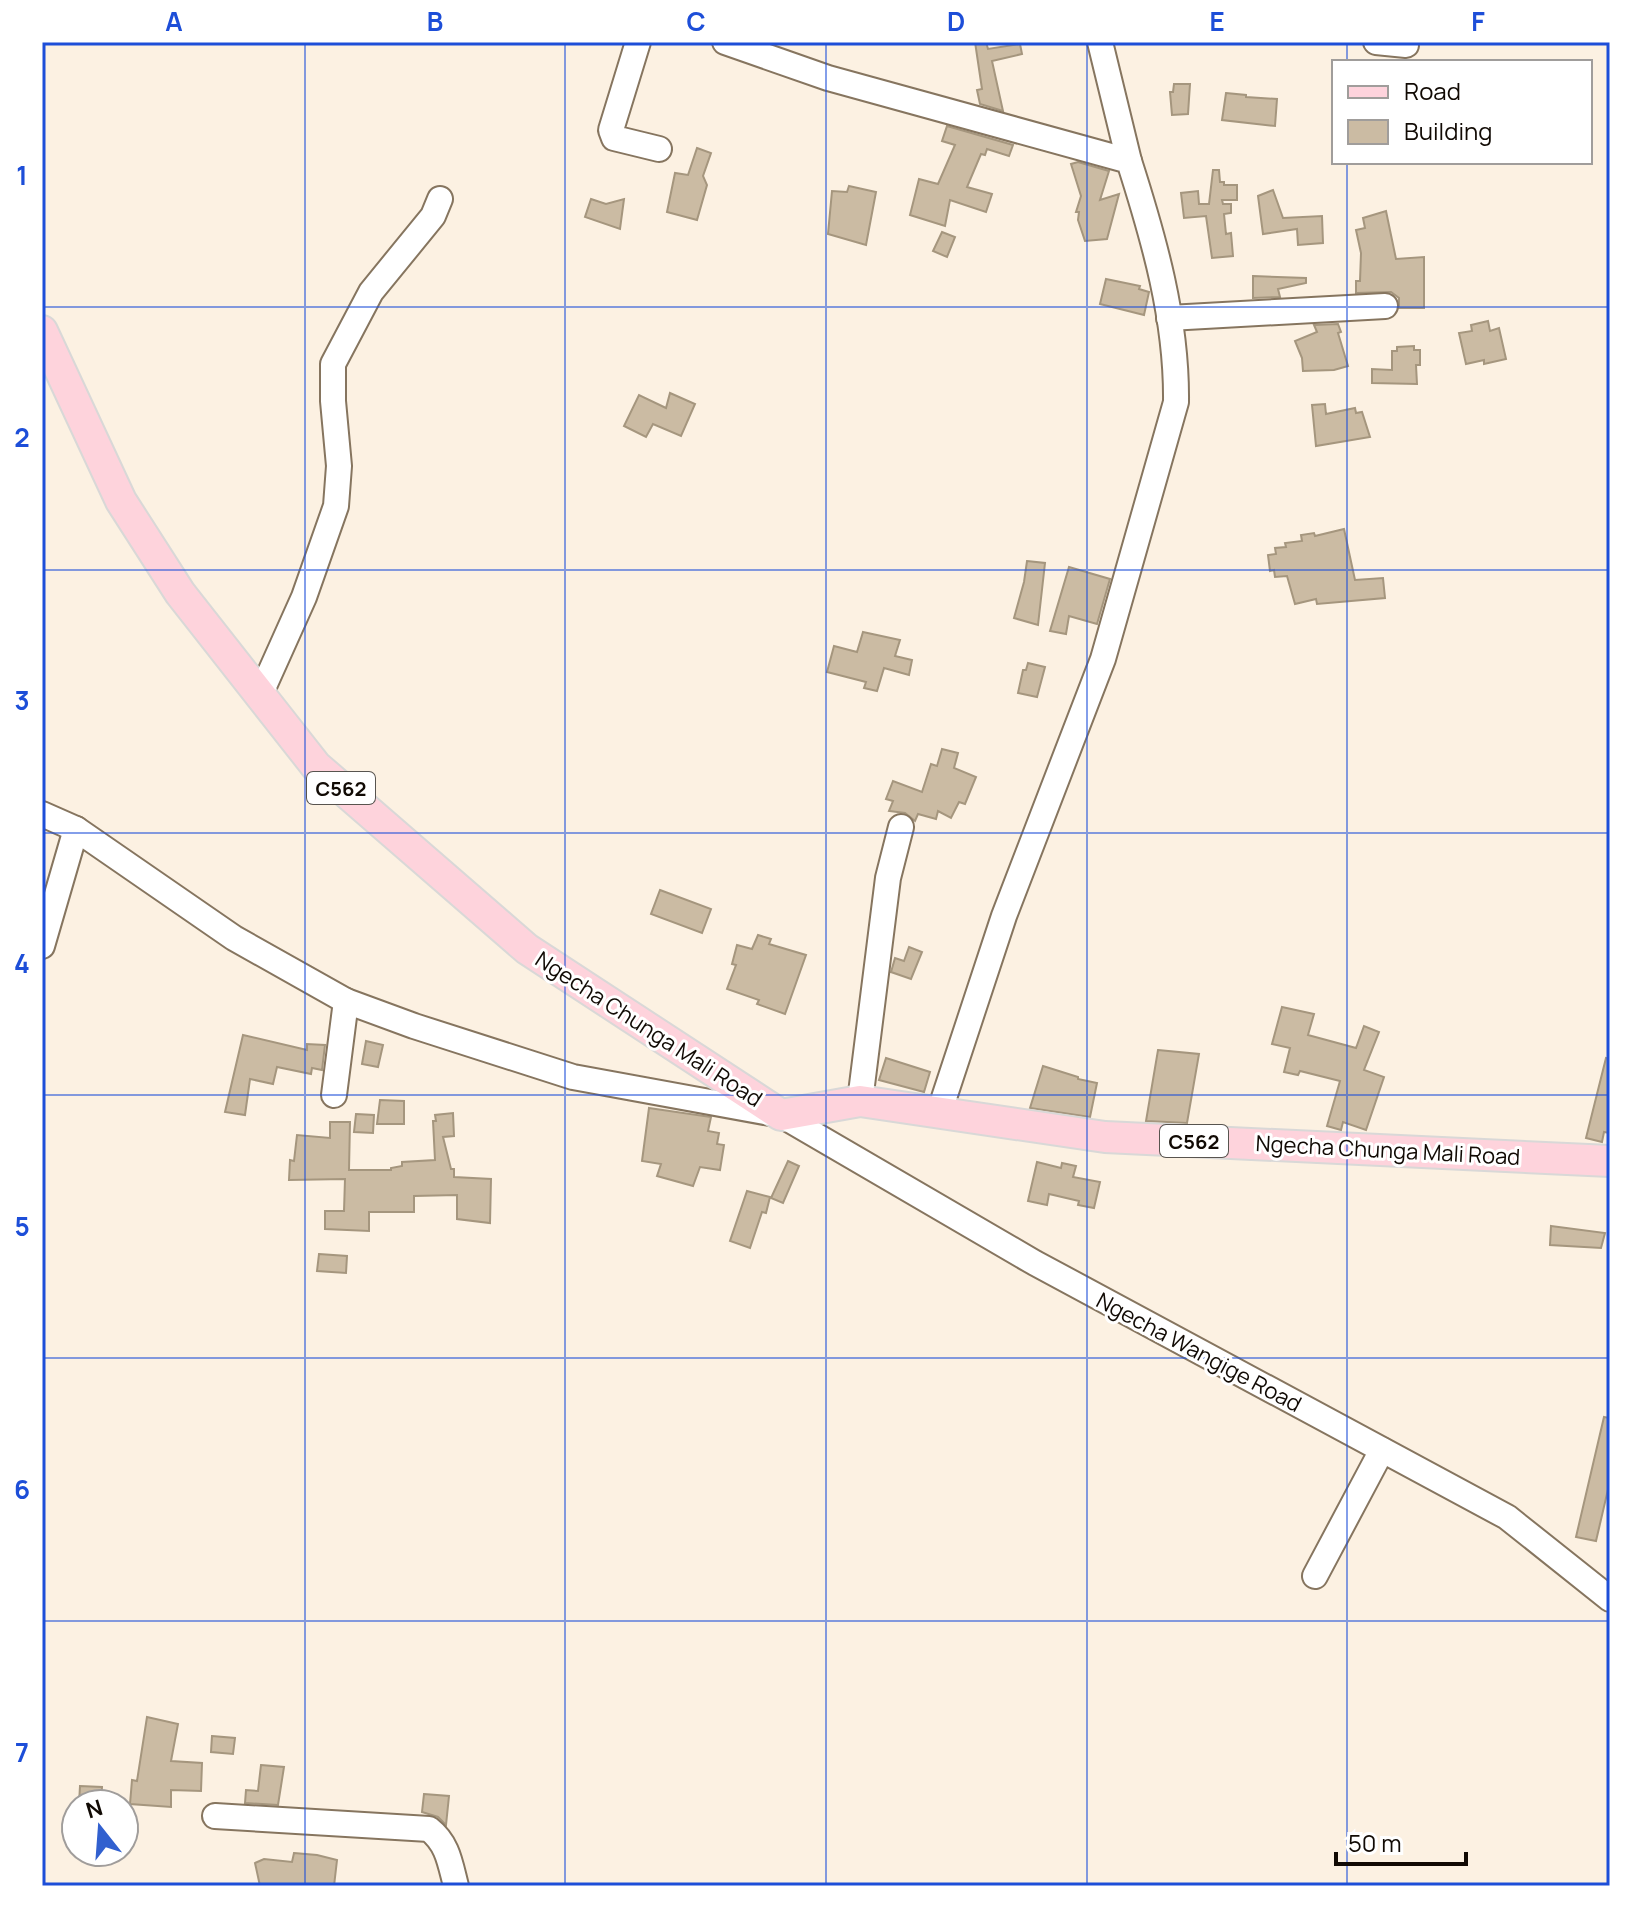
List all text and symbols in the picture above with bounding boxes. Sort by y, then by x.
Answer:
text: A [165,3,183,39]
text: B [427,3,443,39]
text: C [686,3,706,39]
text: D [947,3,965,39]
text: E [1209,3,1225,39]
text: F [1471,3,1485,39]
legend [1332,60,1592,164]
text: Road [1404,74,1461,107]
text: Building [1404,114,1492,147]
text: 1 [16,157,28,193]
text: 2 [14,419,30,455]
text: 3 [14,682,30,718]
road number: C562 [307,772,375,804]
street label: Ngecha Chunga Mali Road [530,944,768,1114]
text: 4 [14,945,30,981]
road number: C562 [1160,1125,1228,1157]
street label: Ngecha Chunga Mali Road [1255,1128,1521,1172]
text: 5 [14,1208,30,1244]
street label: Ngecha Wangige Road [1091,1285,1307,1419]
text: 6 [14,1471,30,1507]
text: 7 [15,1734,29,1770]
north arrow [60,1788,140,1868]
text: N [82,1792,106,1826]
scale bar [1336,1816,1466,1866]
text: 50 m [1348,1826,1402,1859]

